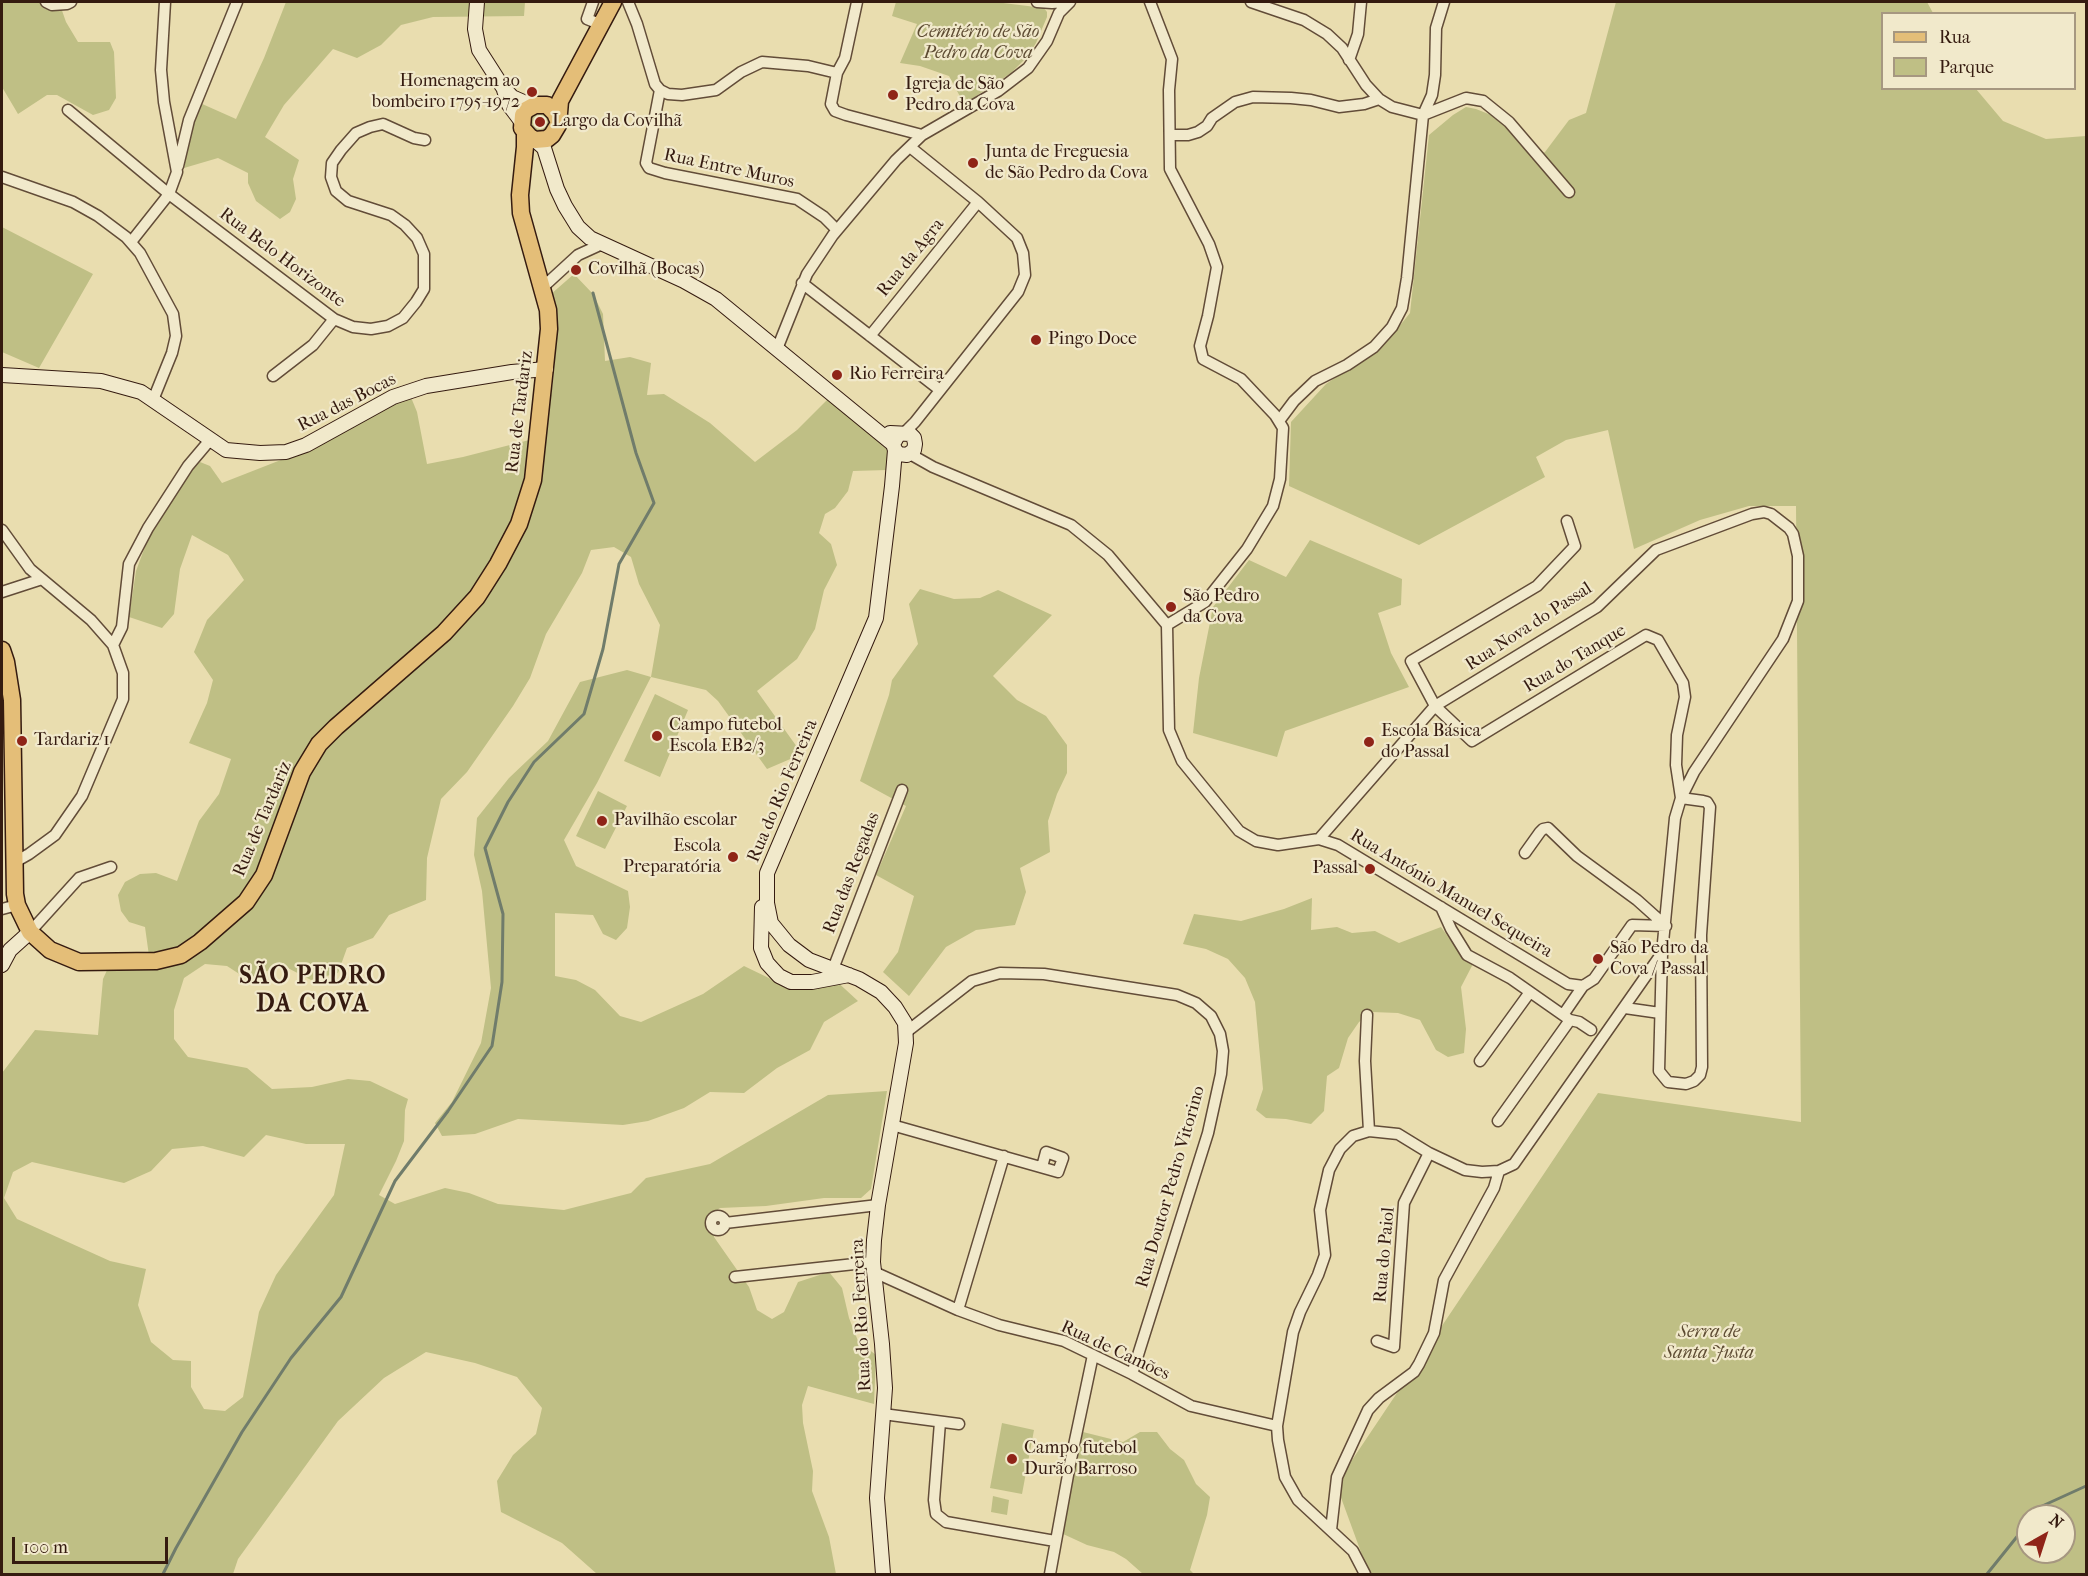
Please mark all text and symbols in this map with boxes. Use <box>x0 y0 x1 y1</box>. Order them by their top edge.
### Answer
legend <box>1881 12 2076 90</box>
park label: Cemitério de São Pedro da Cova <box>917 22 1039 64</box>
text: Rua <box>1939 27 1970 48</box>
text: Parque <box>1939 57 1994 78</box>
place label: Homenagem ao bombeiro 1795-1972 <box>372 71 520 113</box>
place label: Igreja de São Pedro da Cova <box>905 74 1015 116</box>
marker: Homenagem ao bombeiro 1795-1972 <box>525 85 539 99</box>
marker: Igreja de São Pedro da Cova <box>886 88 900 102</box>
place label: Largo da Covilhã <box>552 111 682 133</box>
marker: Largo da Covilhã <box>533 115 547 129</box>
place label: Junta de Freguesia de São Pedro da Cova <box>985 142 1148 184</box>
street label: Rua Entre Muros <box>662 145 796 193</box>
marker: Junta de Freguesia de São Pedro da Cova <box>966 156 980 170</box>
street label: Rua Belo Horizonte <box>215 204 349 312</box>
street label: Rua da Agra <box>873 214 949 302</box>
place label: Covilhã (Bocas) <box>588 259 704 281</box>
marker: Covilhã (Bocas) <box>569 263 583 277</box>
place label: Pingo Doce <box>1048 329 1137 351</box>
marker: Pingo Doce <box>1029 333 1043 347</box>
street label: Rua de Tardariz <box>502 350 538 474</box>
place label: Rio Ferreira <box>849 364 944 386</box>
marker: Rio Ferreira <box>830 368 844 382</box>
street label: Rua das Bocas <box>294 369 400 437</box>
street label: Rua Nova do Passal <box>1462 578 1596 676</box>
place label: São Pedro da Cova <box>1183 586 1259 628</box>
marker: São Pedro da Cova <box>1164 600 1178 614</box>
street label: Rua do Tanque <box>1520 620 1630 698</box>
place label: Campo futebol Escola EB2/3 <box>669 715 782 758</box>
street label: Rua do Rio Ferreira <box>743 716 823 866</box>
place label: Escola Básica do Passal <box>1381 721 1481 764</box>
marker: Campo futebol Escola EB2/3 <box>650 729 664 743</box>
place label: Tardariz 1 <box>34 730 110 752</box>
marker: Tardariz 1 <box>15 734 29 748</box>
marker: Escola Básica do Passal <box>1362 735 1376 749</box>
street label: Rua de Tardariz <box>229 758 297 880</box>
street label: Rua das Regadas <box>819 809 885 937</box>
place label: Pavilhão escolar <box>614 810 737 832</box>
marker: Pavilhão escolar <box>595 814 609 828</box>
street label: Rua António Manuel Sequeira <box>1346 825 1556 963</box>
place label: Escola Preparatória <box>623 836 721 878</box>
marker: Escola Preparatória <box>726 850 740 864</box>
place label: Passal <box>1312 858 1358 880</box>
marker: Passal <box>1363 862 1377 876</box>
place label: São Pedro da Cova / Passal <box>1610 938 1708 980</box>
marker: São Pedro da Cova / Passal <box>1591 952 1605 966</box>
district label: SÃO PEDRO DA COVA <box>239 963 387 1019</box>
street label: Rua Doutor Pedro Vitorino <box>1132 1083 1210 1291</box>
street label: Rua do Paiol <box>1370 1206 1400 1304</box>
street label: Rua do Rio Ferreira <box>847 1238 877 1392</box>
street label: Rua de Camões <box>1057 1316 1173 1386</box>
park label: Serra de Santa Justa <box>1664 1322 1754 1364</box>
place label: Campo futebol Durão Barroso <box>1024 1438 1137 1480</box>
marker: Campo futebol Durão Barroso <box>1005 1452 1019 1466</box>
north arrow <box>2016 1504 2076 1564</box>
text: N <box>2046 1510 2067 1532</box>
scale bar <box>15 1525 171 1563</box>
text: 100 m <box>23 1537 68 1558</box>

